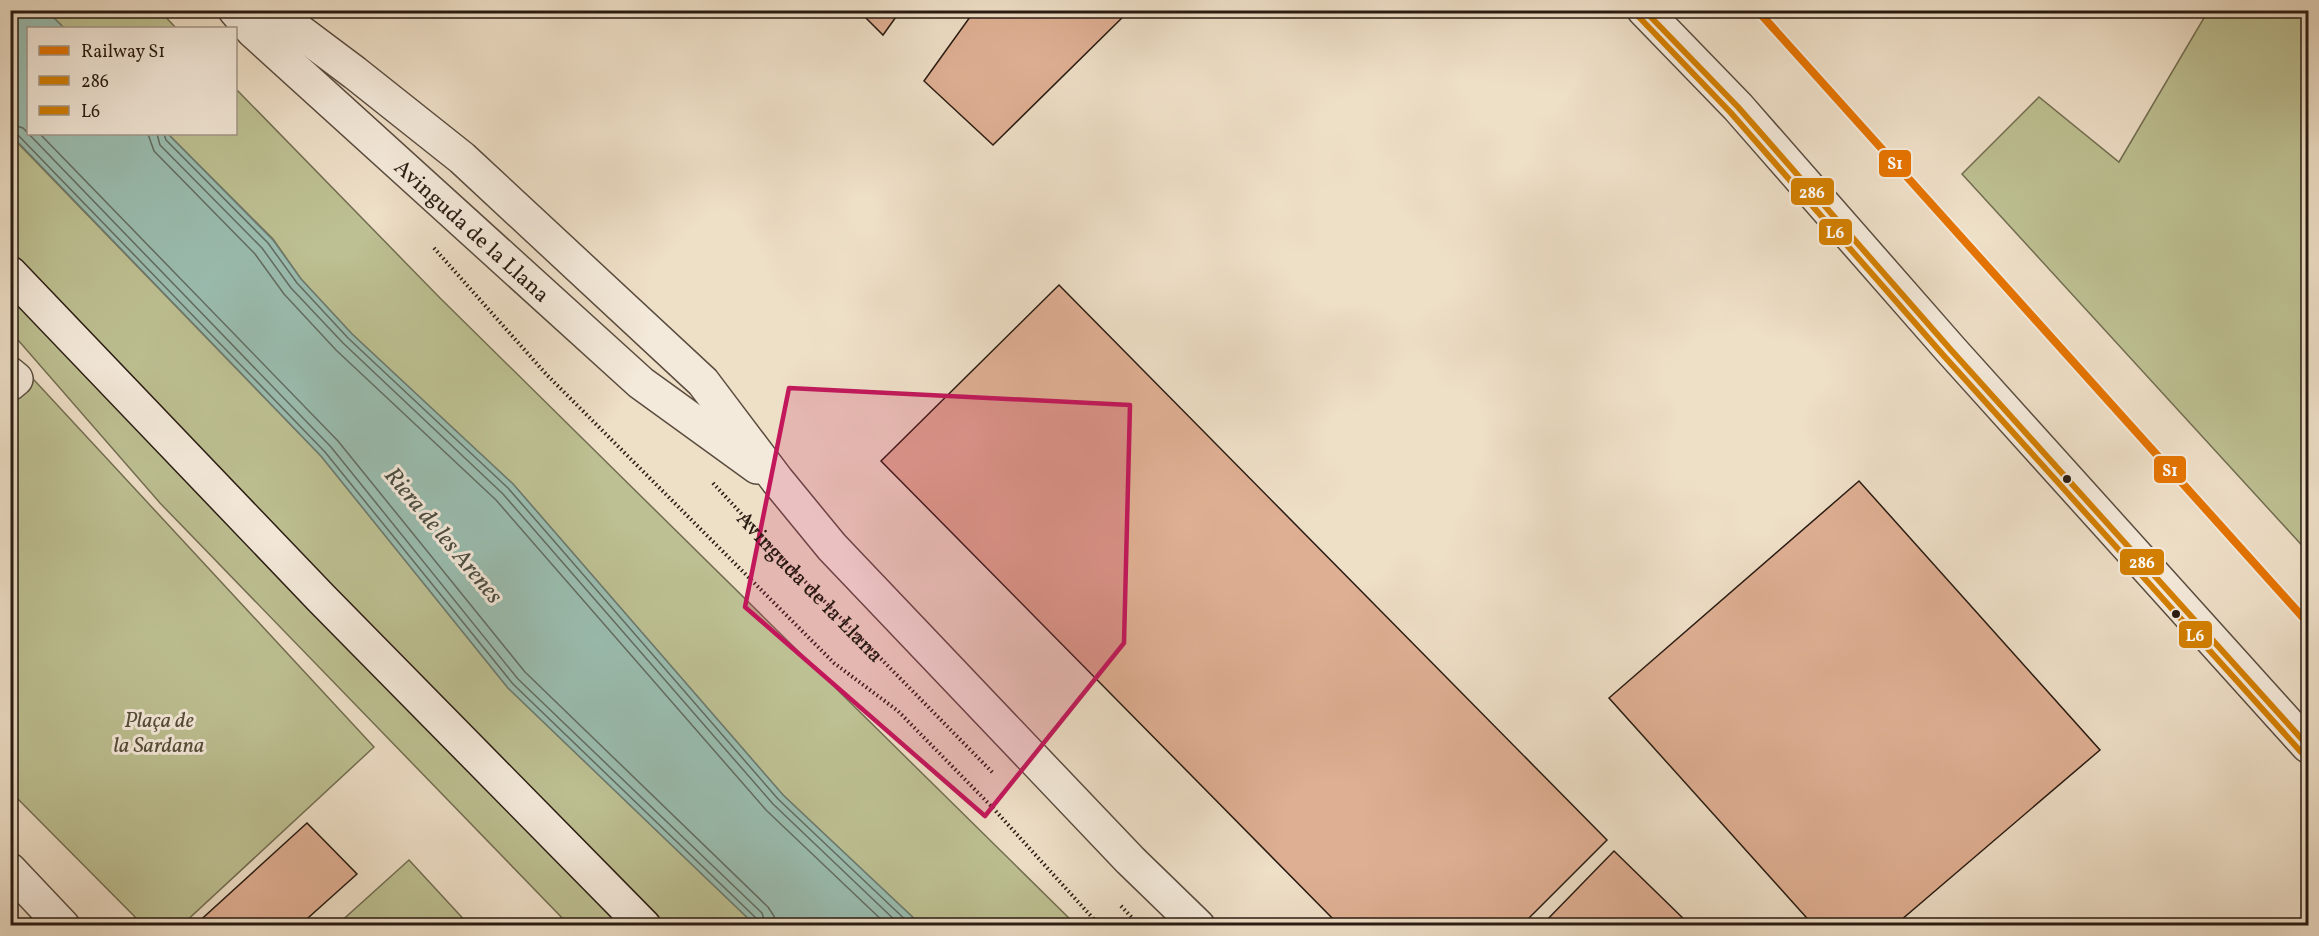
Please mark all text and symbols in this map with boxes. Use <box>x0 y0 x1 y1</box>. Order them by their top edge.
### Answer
legend <box>27 27 237 135</box>
text: Railway S1 <box>81 40 165 65</box>
text: 286 <box>81 70 109 95</box>
text: L6 <box>81 100 100 125</box>
line badge: S1 <box>1878 149 1912 178</box>
street label: Avinguda de la Llana <box>386 153 555 311</box>
text: S1 <box>1887 154 1903 176</box>
line badge: 286 <box>1790 177 1835 206</box>
text: 286 <box>1799 183 1825 205</box>
line badge: L6 <box>1818 218 1853 246</box>
text: L6 <box>1826 223 1844 245</box>
line badge: S1 <box>2153 455 2187 484</box>
water label: Riera de les Arenes <box>375 461 510 612</box>
text: S1 <box>2162 461 2178 483</box>
unlabelled marker <box>2061 473 2073 485</box>
street label: Avinguda de la Llana <box>728 505 890 671</box>
line badge: 286 <box>2119 548 2165 576</box>
text: 286 <box>2129 553 2155 575</box>
unlabelled marker <box>2170 608 2182 620</box>
line badge: L6 <box>2178 620 2213 649</box>
text: L6 <box>2186 626 2204 648</box>
park label: Plaça de la Sardana <box>114 706 204 762</box>

